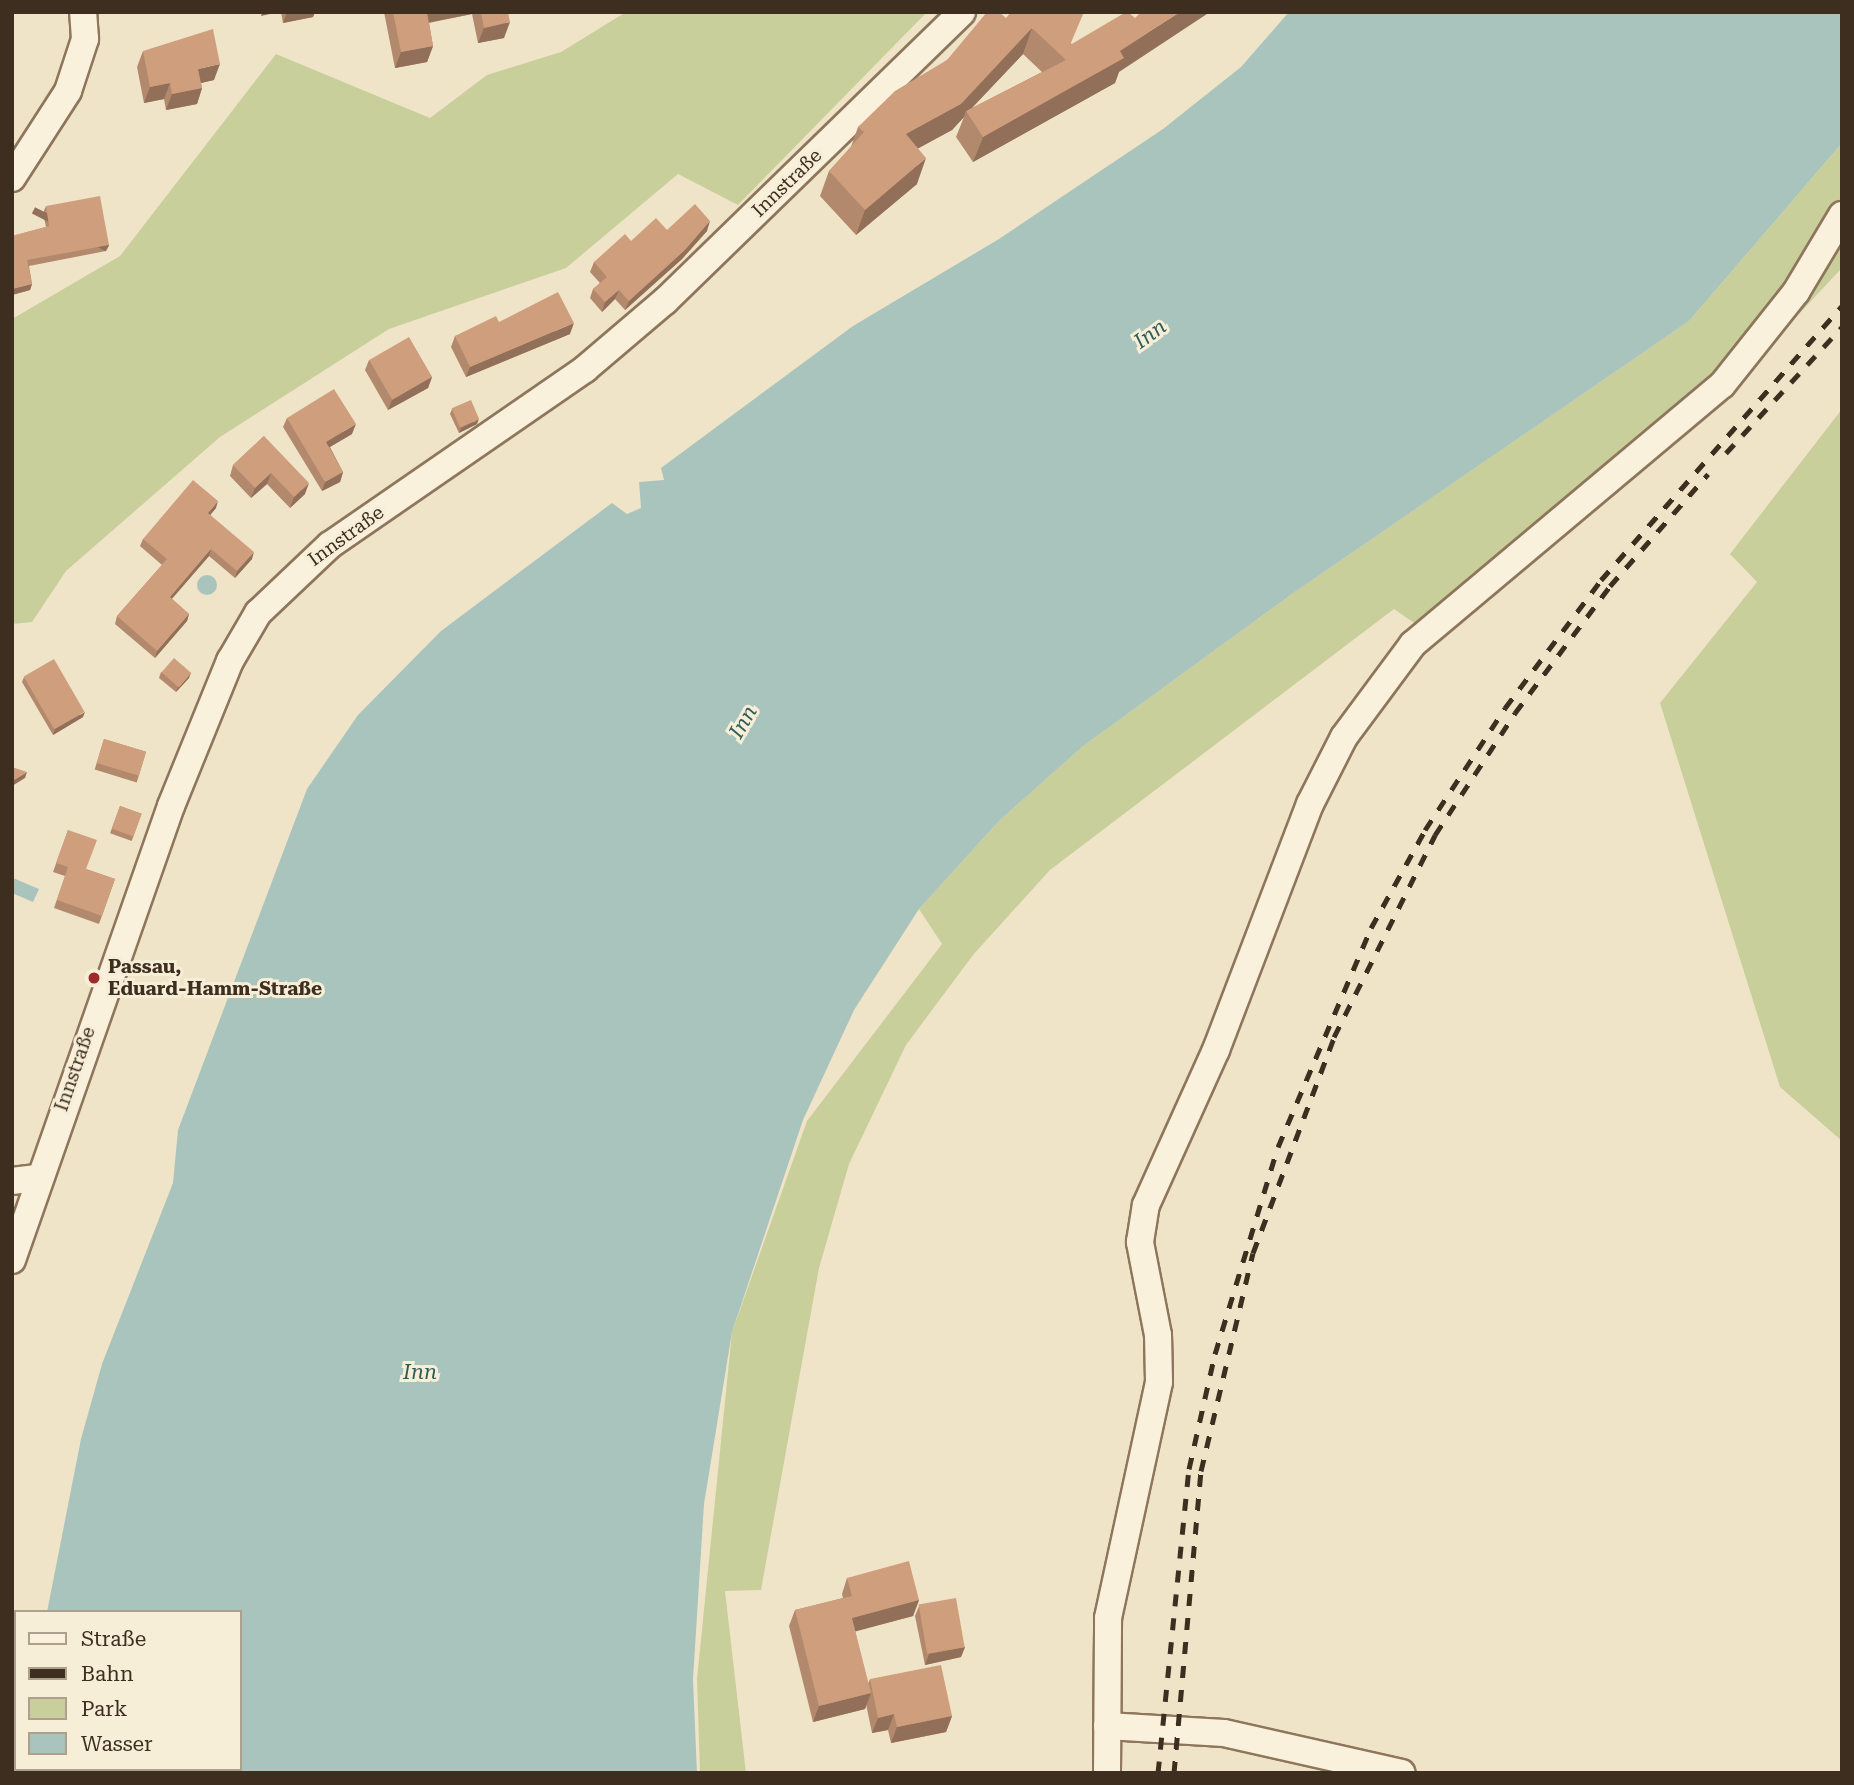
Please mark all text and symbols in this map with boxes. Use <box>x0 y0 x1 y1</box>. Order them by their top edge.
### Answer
street label: Innstraße <box>747 144 827 222</box>
water label: Inn <box>1129 314 1171 354</box>
street label: Innstraße <box>304 501 388 571</box>
water label: Inn <box>724 701 762 743</box>
place label: Passau, Eduard-Hamm-Straße <box>108 956 322 1000</box>
marker: Passau, Eduard-Hamm-Straße <box>86 970 102 986</box>
street label: Innstraße <box>50 1024 100 1114</box>
water label: Inn <box>403 1359 437 1385</box>
legend <box>14 1610 242 1771</box>
text: Straße <box>81 1627 146 1651</box>
text: Bahn <box>81 1662 133 1686</box>
text: Park <box>81 1697 127 1721</box>
text: Wasser <box>81 1732 153 1756</box>

